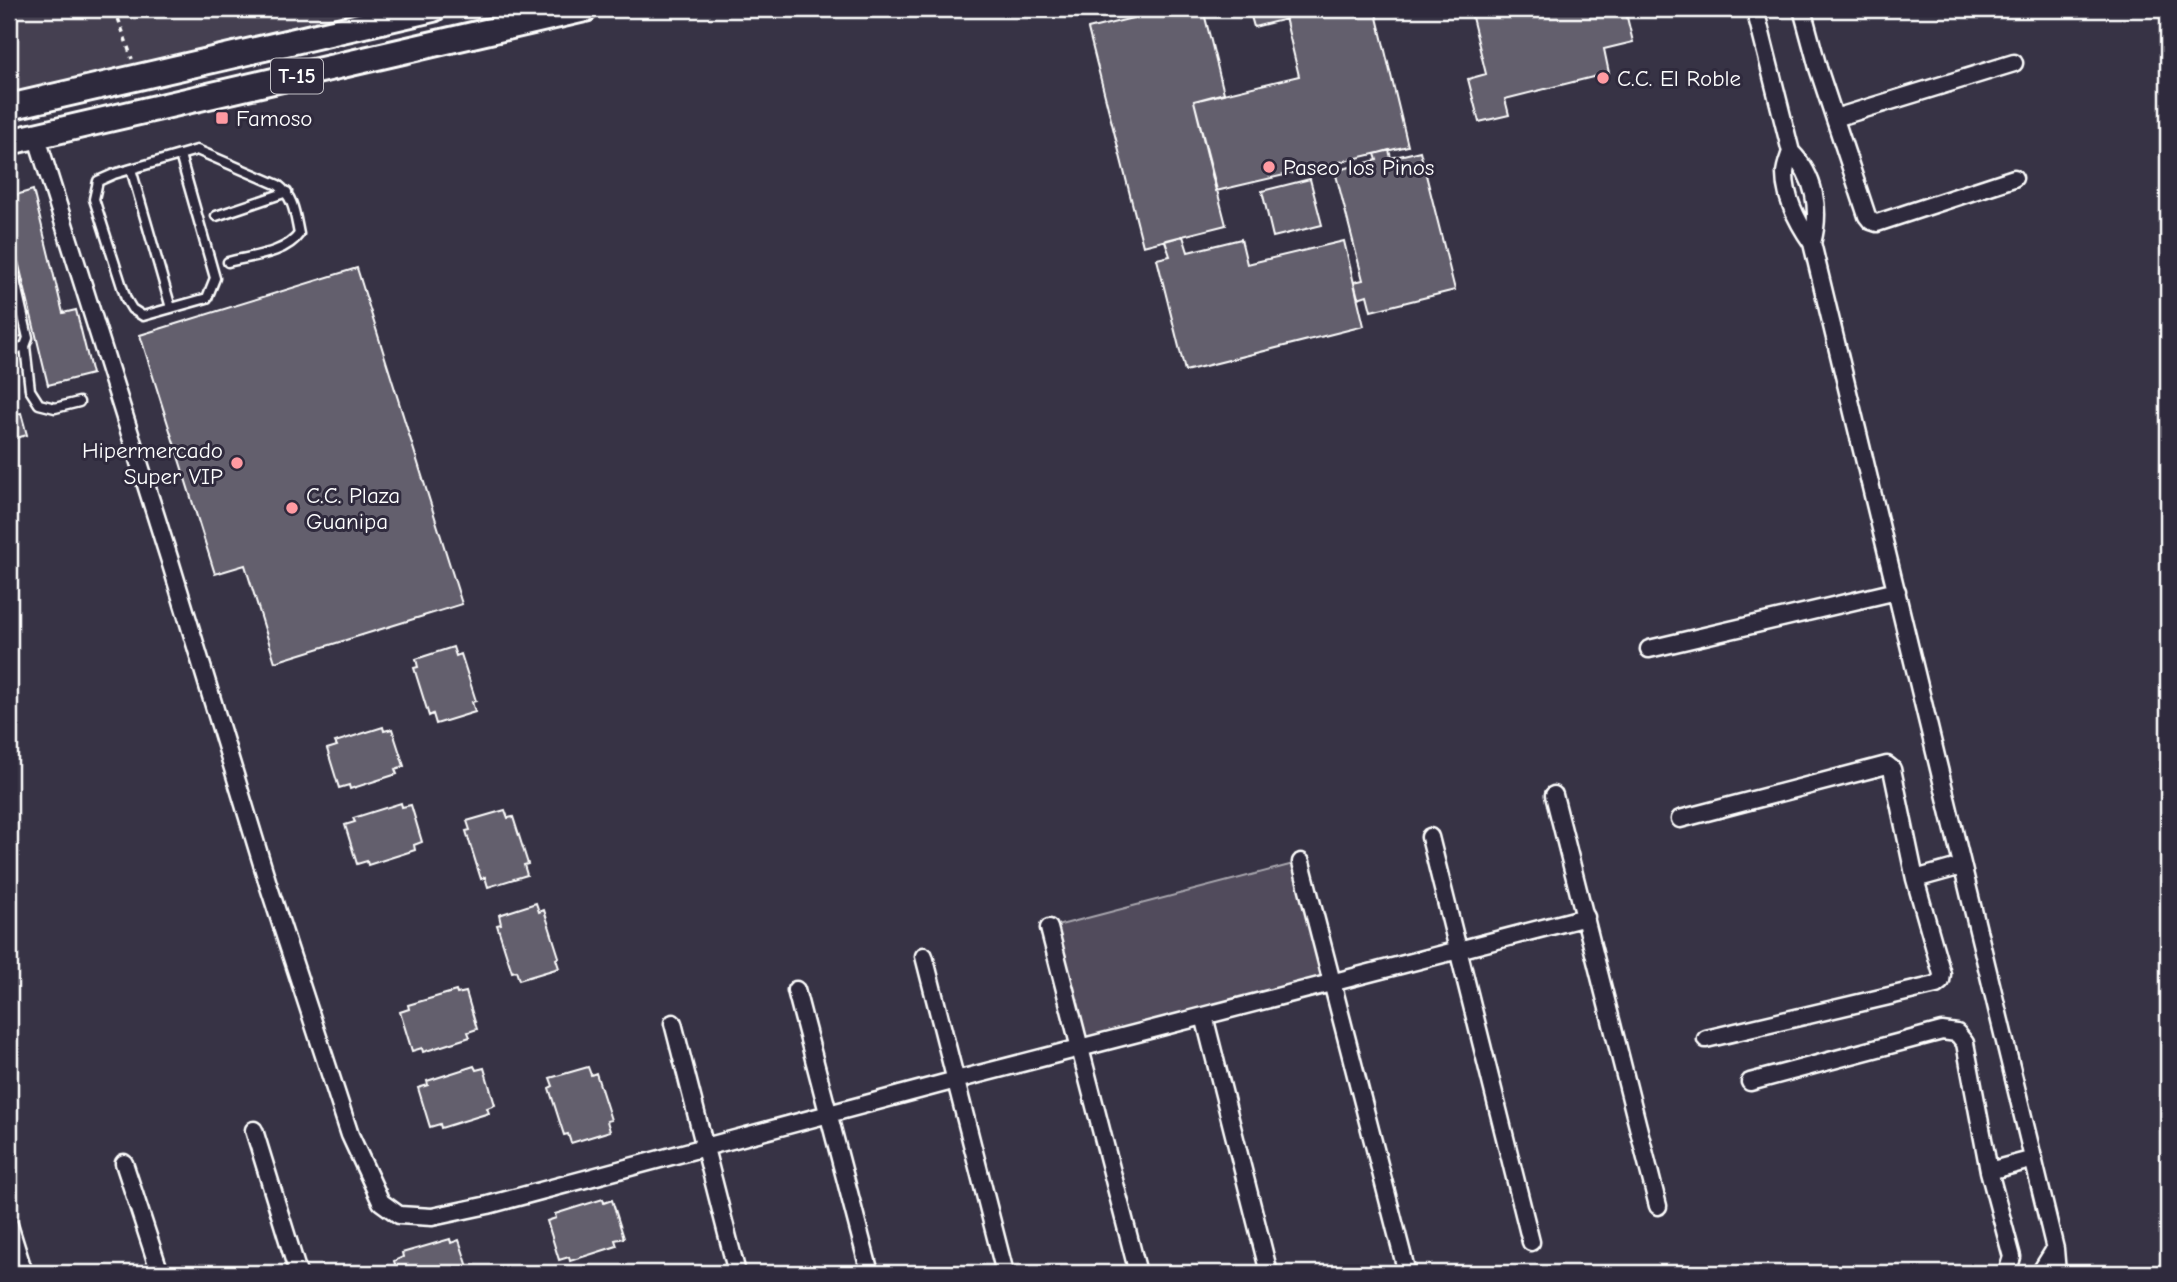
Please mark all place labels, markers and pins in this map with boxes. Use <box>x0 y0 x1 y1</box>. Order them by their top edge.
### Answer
place label: C.C. El Roble <box>1617 65 1741 92</box>
marker: C.C. El Roble <box>1595 70 1611 86</box>
place label: Famoso <box>236 105 313 132</box>
marker: Famoso <box>214 110 230 126</box>
place label: Paseo los Pinos <box>1283 154 1434 181</box>
marker: Paseo los Pinos <box>1261 159 1277 175</box>
place label: Hipermercado Super VIP <box>82 437 223 490</box>
marker: Hipermercado Super VIP <box>229 455 245 471</box>
place label: C.C. Plaza Guanipa <box>306 482 400 535</box>
marker: C.C. Plaza Guanipa <box>284 500 300 516</box>

